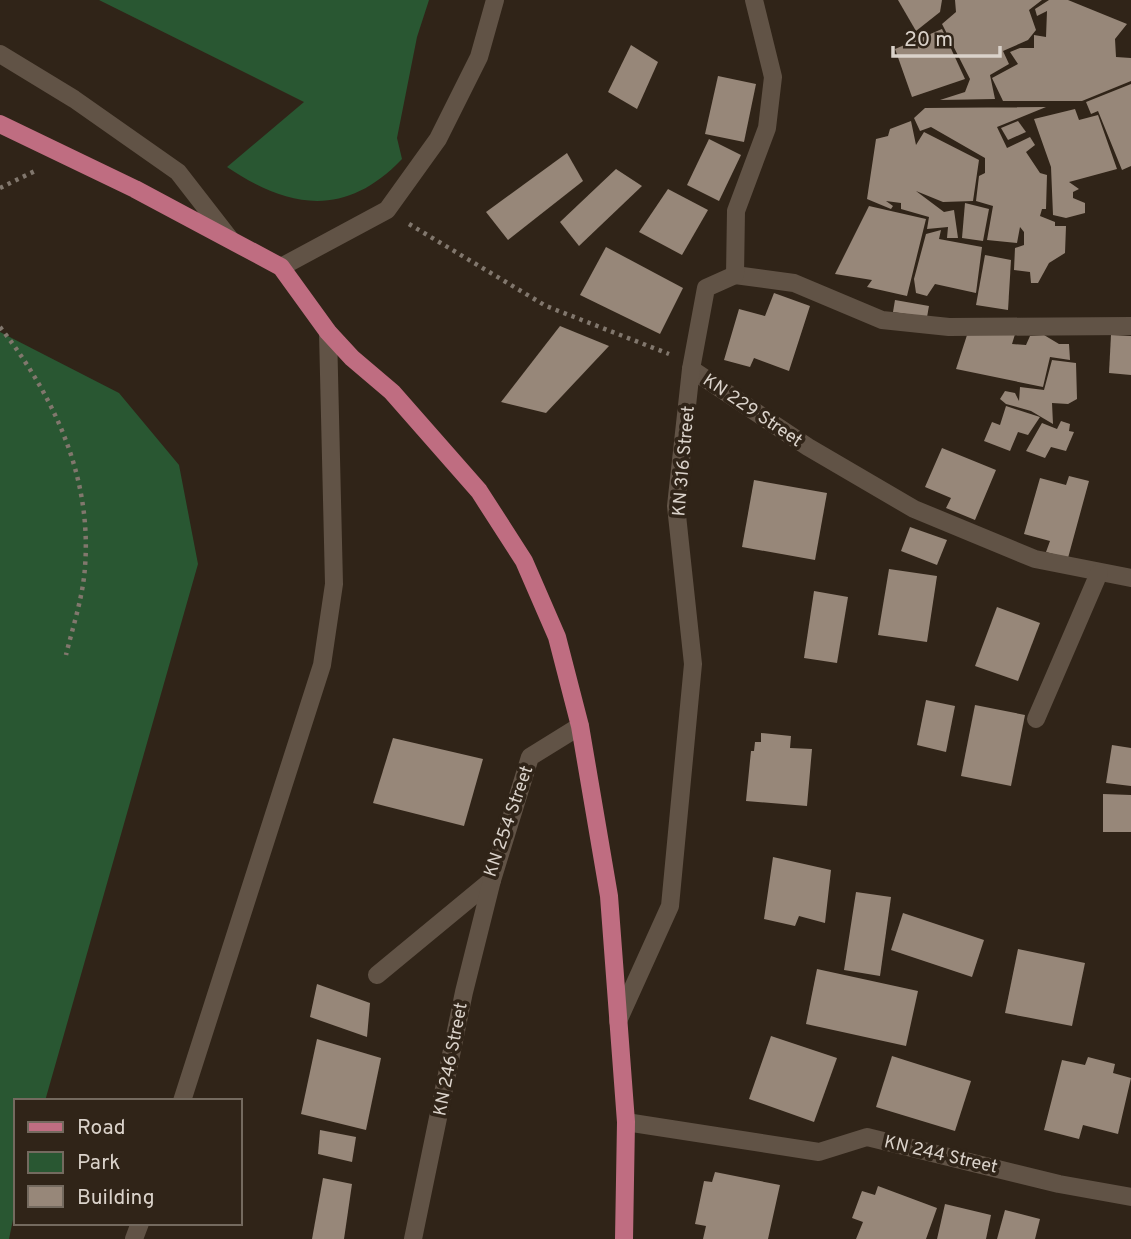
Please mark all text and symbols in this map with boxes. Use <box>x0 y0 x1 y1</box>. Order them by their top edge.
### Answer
scale bar <box>893 14 1000 58</box>
text: 20 m <box>904 27 953 54</box>
street label: KN 229 Street <box>698 369 806 453</box>
street label: KN 316 Street <box>668 405 701 517</box>
street label: KN 254 Street <box>480 763 539 880</box>
street label: KN 246 Street <box>429 1000 474 1118</box>
legend <box>14 1099 242 1225</box>
text: Road <box>77 1115 126 1142</box>
street label: KN 244 Street <box>882 1131 1000 1180</box>
text: Park <box>77 1150 120 1177</box>
text: Building <box>77 1185 155 1212</box>

